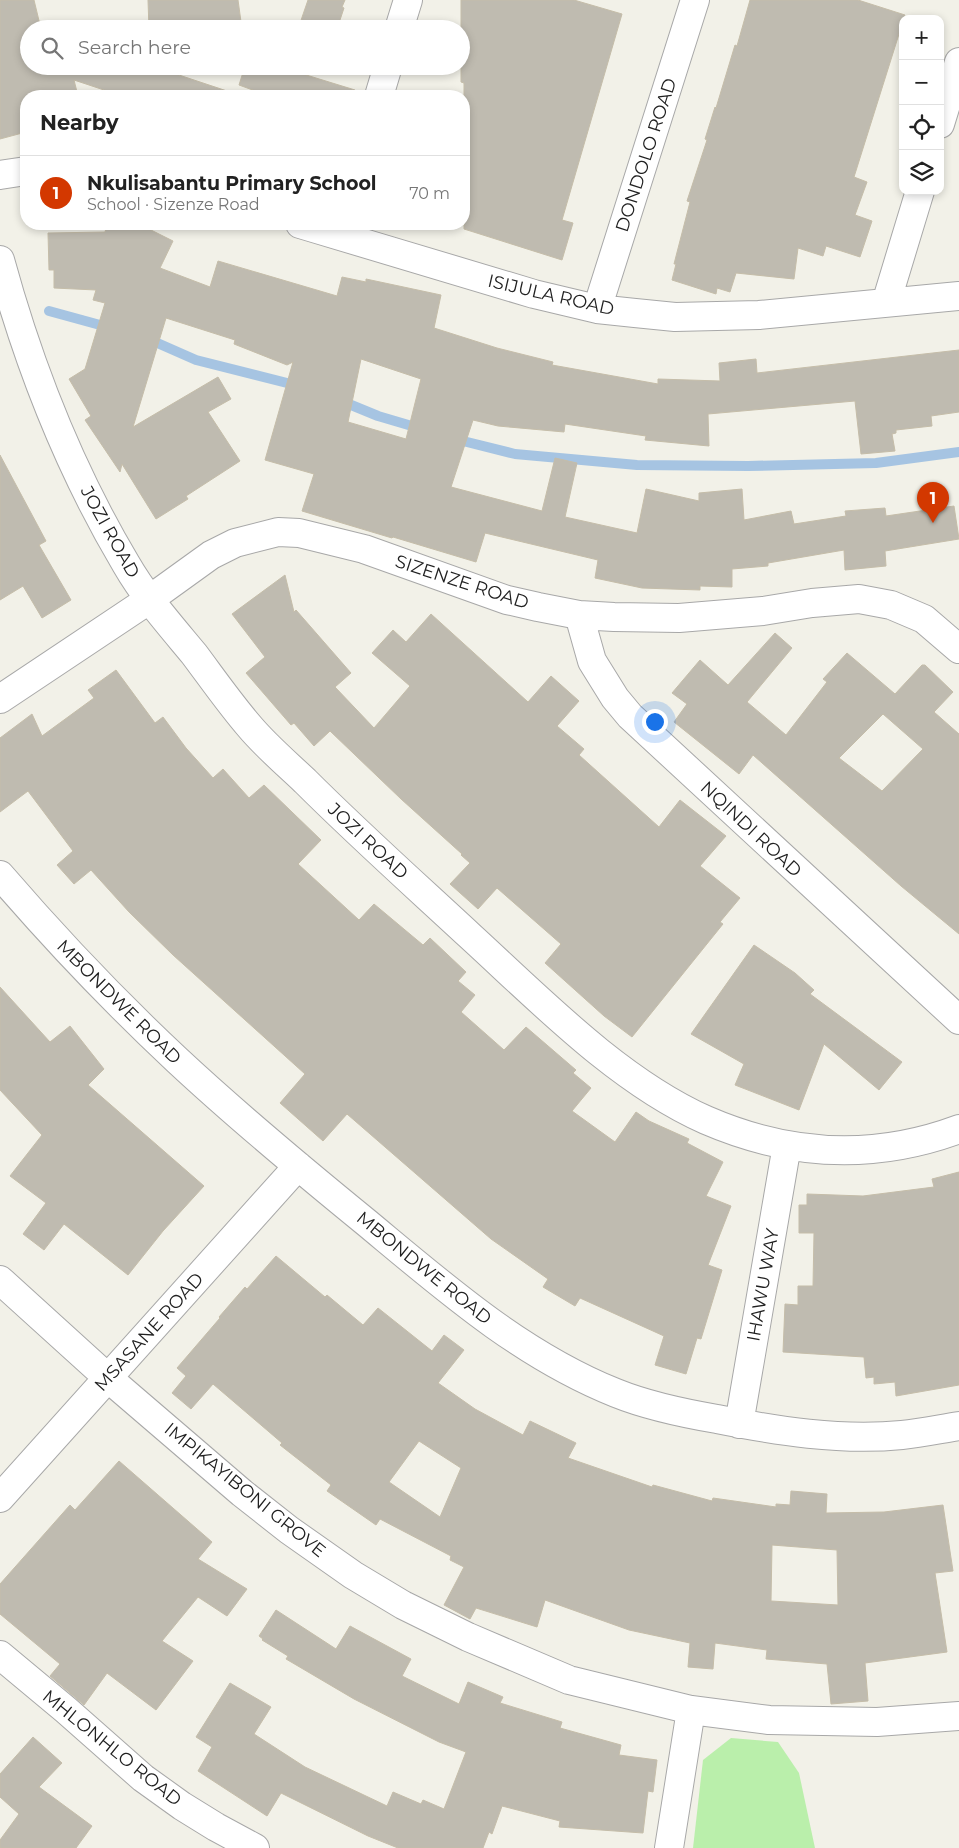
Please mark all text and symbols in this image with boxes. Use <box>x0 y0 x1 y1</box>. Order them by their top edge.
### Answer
map controls <box>899 15 944 195</box>
button: + <box>899 15 944 60</box>
search box <box>20 20 470 75</box>
icon: search <box>38 34 66 62</box>
text: Search here <box>78 36 191 59</box>
button: − <box>899 60 944 105</box>
street label: DONDOLO ROAD <box>611 75 681 235</box>
button: locate <box>899 105 944 150</box>
text: Nearby <box>40 110 119 135</box>
button: layers <box>899 150 944 195</box>
text: Nkulisabantu Primary School <box>87 172 377 195</box>
text: 1 <box>53 184 59 203</box>
text: 70 m <box>409 184 450 203</box>
text: School · Sizenze Road <box>87 195 260 214</box>
street label: ISIJULA ROAD <box>486 270 616 320</box>
street label: JOZI ROAD <box>75 481 144 582</box>
pin: 1 <box>917 482 949 523</box>
street label: SIZENZE ROAD <box>392 550 532 614</box>
your location <box>642 709 668 735</box>
street label: NQINDI ROAD <box>696 776 806 882</box>
street label: JOZI ROAD <box>323 798 413 884</box>
street label: MBONDWE ROAD <box>52 935 186 1069</box>
street label: MBONDWE ROAD <box>352 1207 496 1329</box>
street label: IHAWU WAY <box>742 1226 784 1343</box>
street label: MSASANE ROAD <box>90 1268 208 1396</box>
street label: IMPIKAYIBONI GROVE <box>160 1418 330 1562</box>
street label: MHLONHLO ROAD <box>38 1685 186 1811</box>

